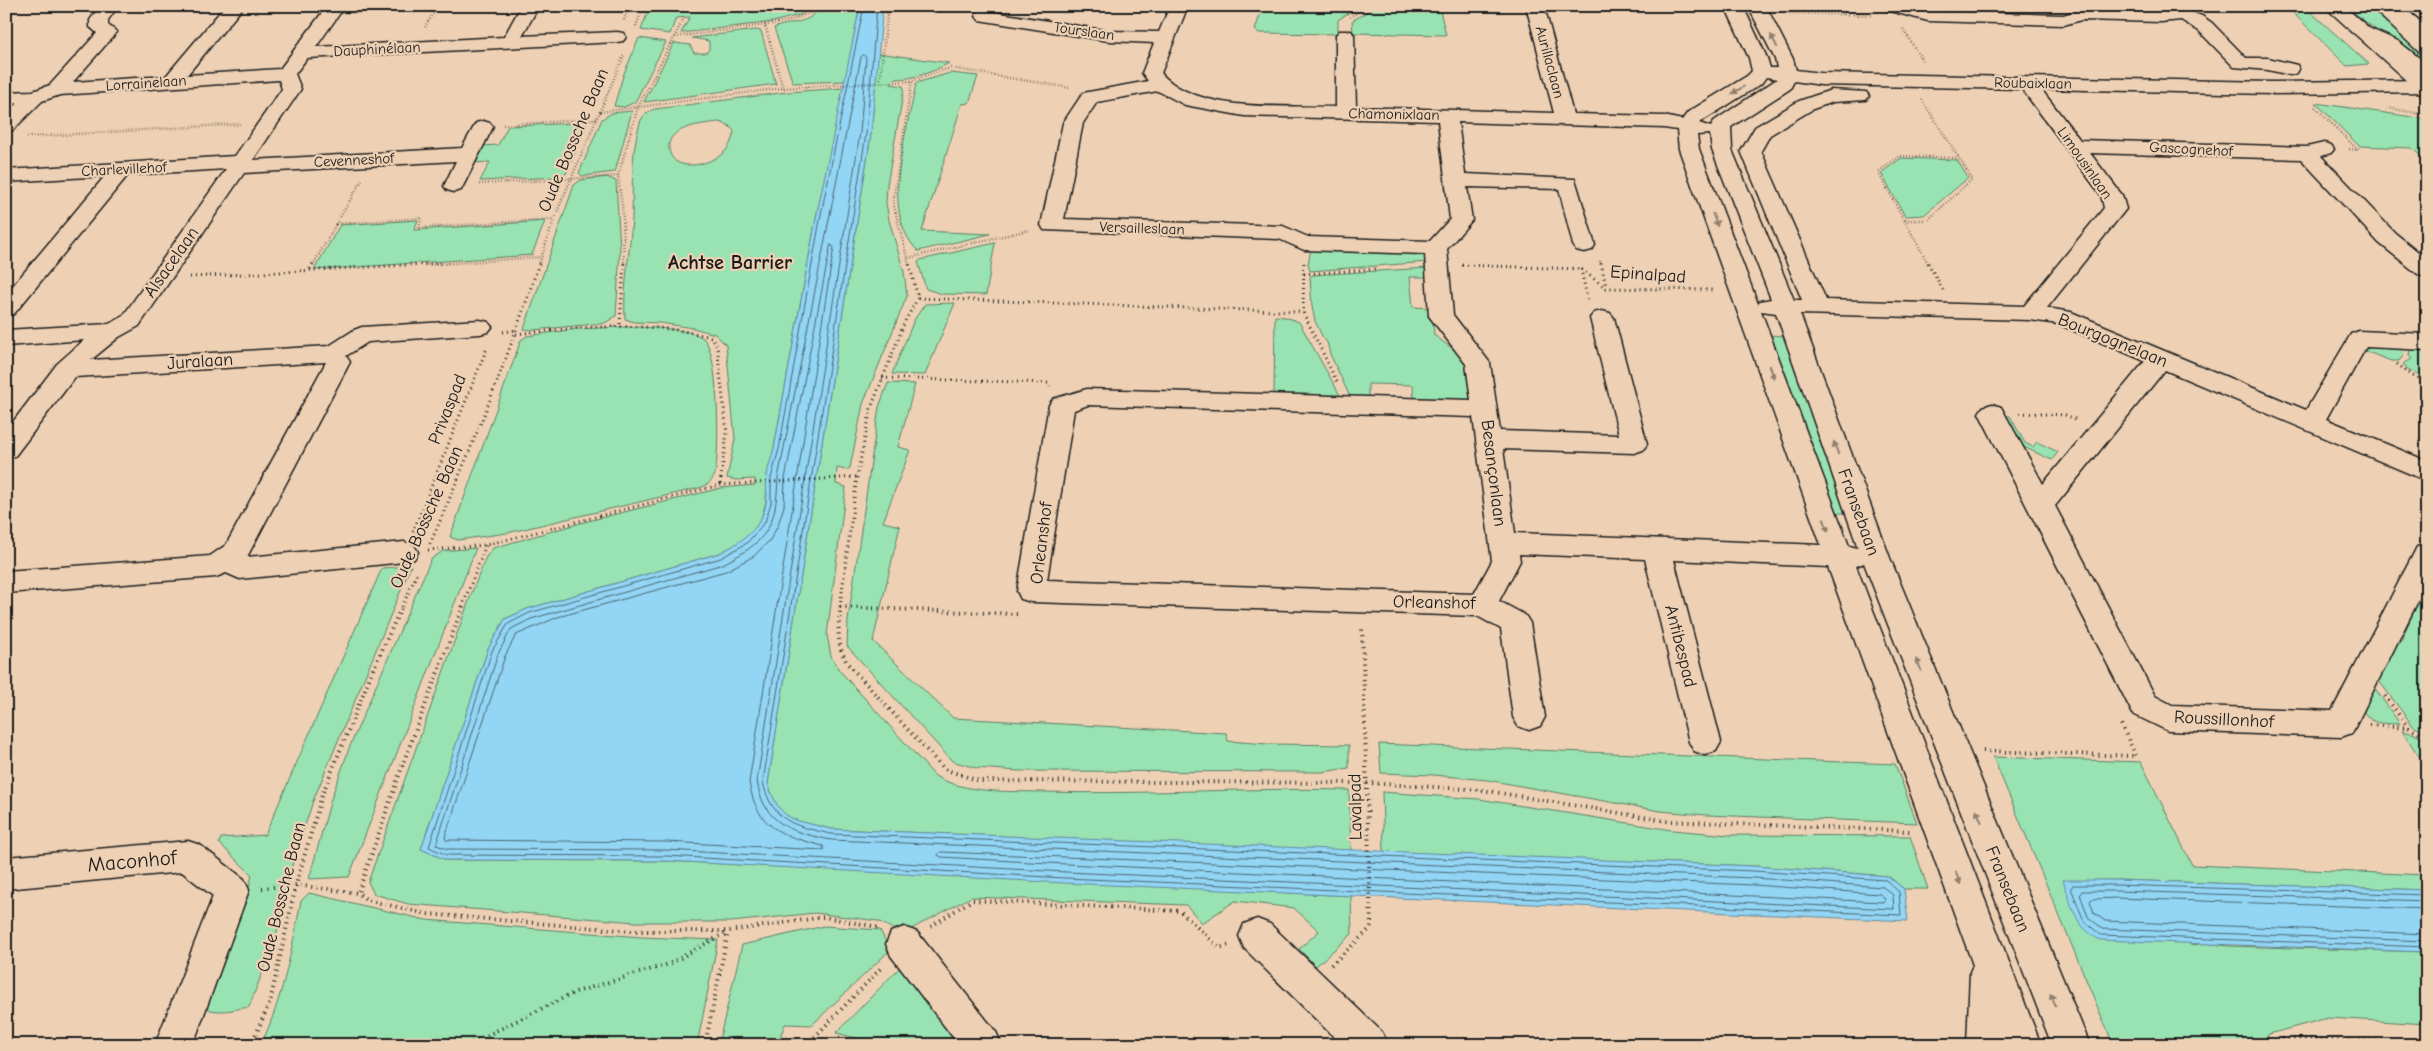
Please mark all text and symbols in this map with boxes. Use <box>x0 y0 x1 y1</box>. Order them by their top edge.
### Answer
street label: Tourslaan <box>1052 18 1116 44</box>
street label: Aurillaclaan <box>1532 24 1568 100</box>
one-way arrow <box>1770 33 1778 48</box>
street label: Dauphinélaan <box>333 38 421 60</box>
street label: Oude Bossche Baan <box>534 65 613 215</box>
street label: Lorrainelaan <box>105 71 187 95</box>
street label: Roubaixlaan <box>1994 73 2072 93</box>
one-way arrow <box>1731 86 1744 95</box>
street label: Chamonixlaan <box>1348 104 1440 124</box>
street label: Limousinlaan <box>2054 123 2116 203</box>
street label: Gascognehof <box>2149 138 2234 160</box>
street label: Cevenneshof <box>313 149 396 171</box>
street label: Charlevillehof <box>81 158 168 180</box>
one-way arrow <box>1712 213 1720 227</box>
street label: Versailleslaan <box>1099 218 1185 238</box>
street label: Alsacelaan <box>139 223 203 302</box>
district label: Achtse Barrier <box>668 251 792 274</box>
street label: Epinalpad <box>1609 261 1687 288</box>
street label: Bourgognelaan <box>2055 309 2171 372</box>
street label: Juralaan <box>166 349 234 374</box>
one-way arrow <box>1769 365 1776 380</box>
street label: Privaspad <box>424 371 471 447</box>
street label: Besançonlaan <box>1477 418 1510 528</box>
one-way arrow <box>1832 440 1840 455</box>
street label: Oude Bossche Baan <box>386 443 467 592</box>
street label: Fransebaan <box>1833 466 1884 559</box>
street label: Orleanshof <box>1026 500 1057 585</box>
one-way arrow <box>1823 518 1830 533</box>
street label: Orleanshof <box>1393 591 1476 614</box>
street label: Antibespad <box>1660 603 1701 689</box>
one-way arrow <box>1914 658 1922 673</box>
street label: Roussillonhof <box>2174 706 2275 733</box>
street label: Lavalpad <box>1344 773 1367 841</box>
one-way arrow <box>1974 809 1982 824</box>
street label: Oude Bossche Baan <box>253 820 310 974</box>
street label: Fransebaan <box>1981 843 2034 935</box>
street label: Maconhof <box>86 845 179 877</box>
one-way arrow <box>1955 871 1962 886</box>
one-way arrow <box>2048 992 2056 1007</box>

